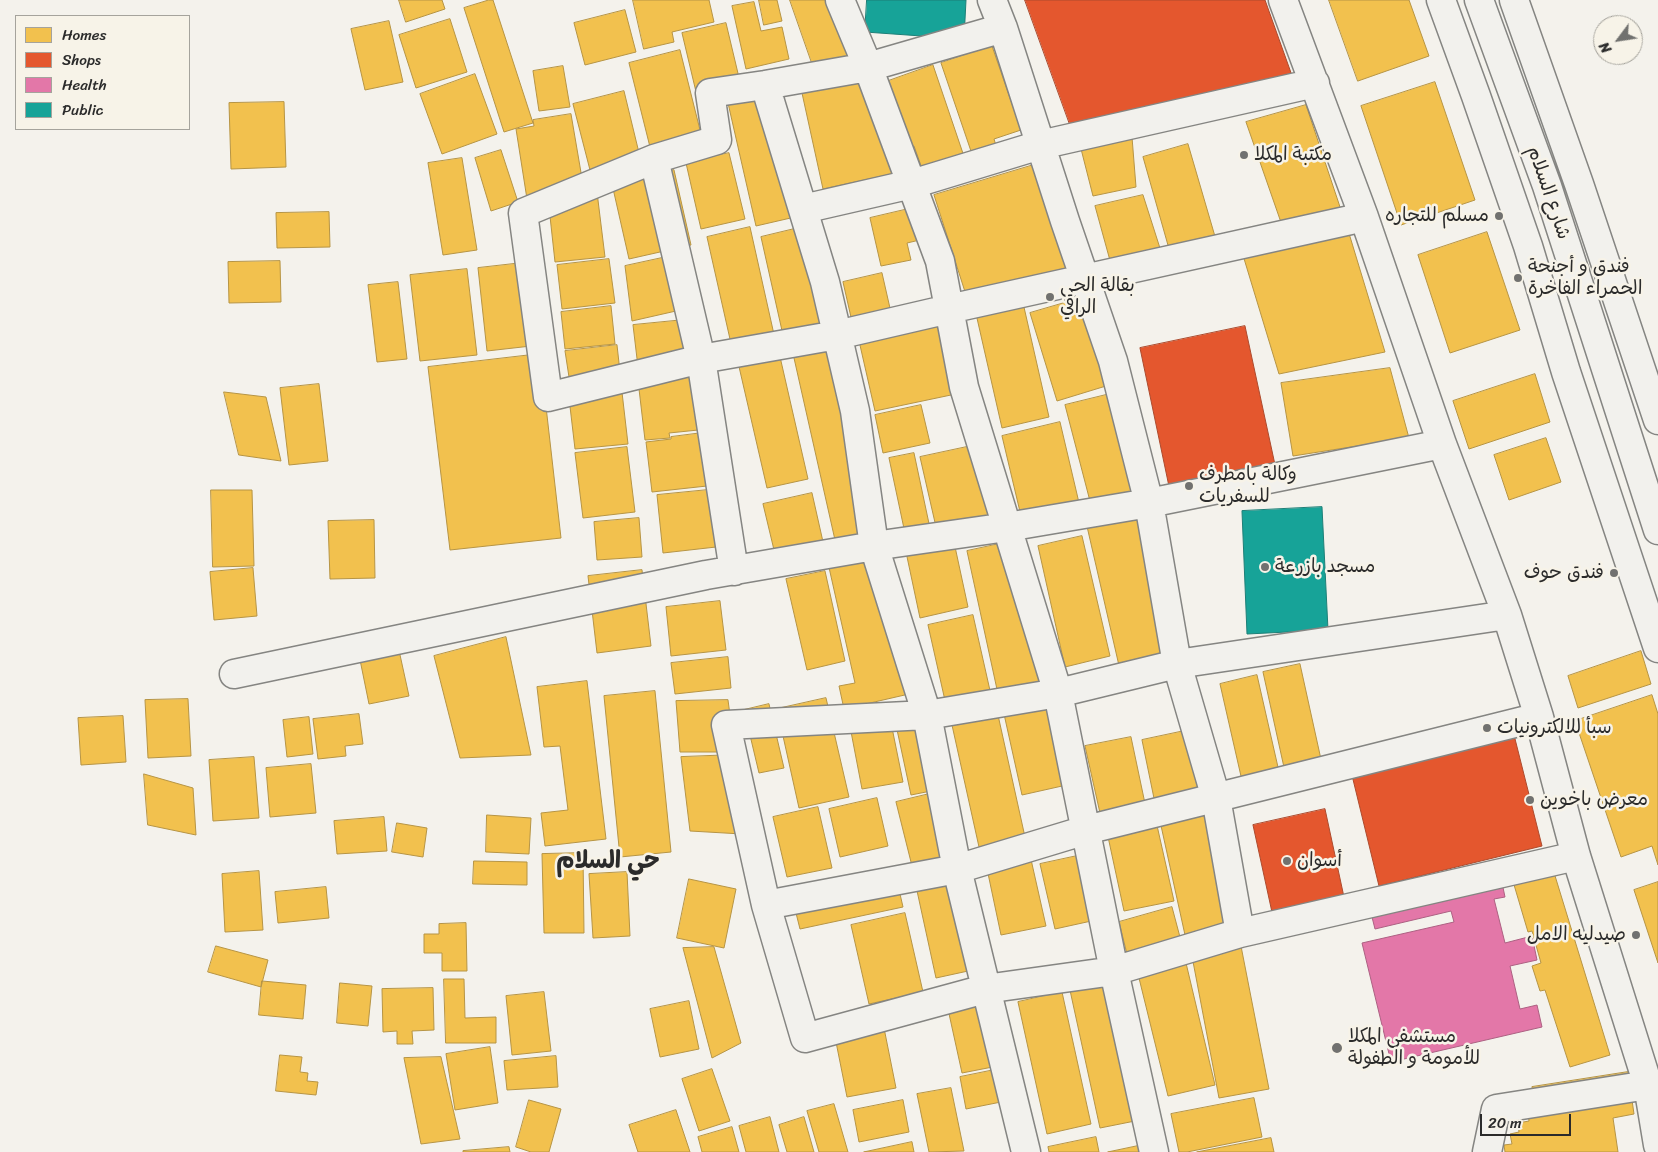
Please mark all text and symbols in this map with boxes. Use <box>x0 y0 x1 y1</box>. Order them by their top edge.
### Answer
legend <box>15 15 190 130</box>
north arrow <box>1593 15 1643 65</box>
text: Homes <box>62 22 106 48</box>
text: N <box>1592 37 1619 58</box>
text: Shops <box>62 47 101 73</box>
text: Health <box>62 72 107 98</box>
text: Public <box>62 97 103 123</box>
street label: شارع السلام <box>1521 143 1575 243</box>
place label: مكتبة المكلا <box>1254 144 1332 166</box>
marker: مكتبة المكلا <box>1238 149 1250 161</box>
place label: مسلم للتجاره <box>1385 205 1489 227</box>
marker: مسلم للتجاره <box>1493 210 1505 222</box>
place label: فندق و أجنحة الحمراء الفاخرة <box>1528 256 1642 300</box>
marker: فندق و أجنحة الحمراء الفاخرة <box>1512 272 1524 284</box>
place label: بقالة الحي الراقي <box>1060 275 1135 319</box>
marker: بقالة الحي الراقي <box>1044 291 1056 303</box>
place label: وكالة بامطرف للسفريات <box>1199 464 1297 508</box>
marker: وكالة بامطرف للسفريات <box>1183 480 1195 492</box>
place label: مسجد بازرعة <box>1275 556 1375 578</box>
marker: مسجد بازرعة <box>1259 561 1271 573</box>
place label: فندق حوف <box>1524 562 1604 584</box>
marker: فندق حوف <box>1608 567 1620 579</box>
place label: سبأ للالكترونيات <box>1497 717 1612 739</box>
marker: سبأ للالكترونيات <box>1481 722 1493 734</box>
place label: معرض باخوين <box>1540 789 1648 811</box>
marker: معرض باخوين <box>1524 794 1536 806</box>
district label: حي السلام <box>556 848 660 876</box>
place label: أسوان <box>1297 850 1342 872</box>
marker: أسوان <box>1281 855 1293 867</box>
place label: صيدليه الامل <box>1527 924 1626 946</box>
marker: صيدليه الامل <box>1630 929 1642 941</box>
place label: مستشفى المكلا للأمومة و الطفولة <box>1348 1026 1480 1070</box>
marker: مستشفى المكلا للأمومة و الطفولة <box>1330 1041 1344 1055</box>
scale bar <box>1483 1104 1574 1136</box>
text: 20 m <box>1488 1110 1522 1136</box>

